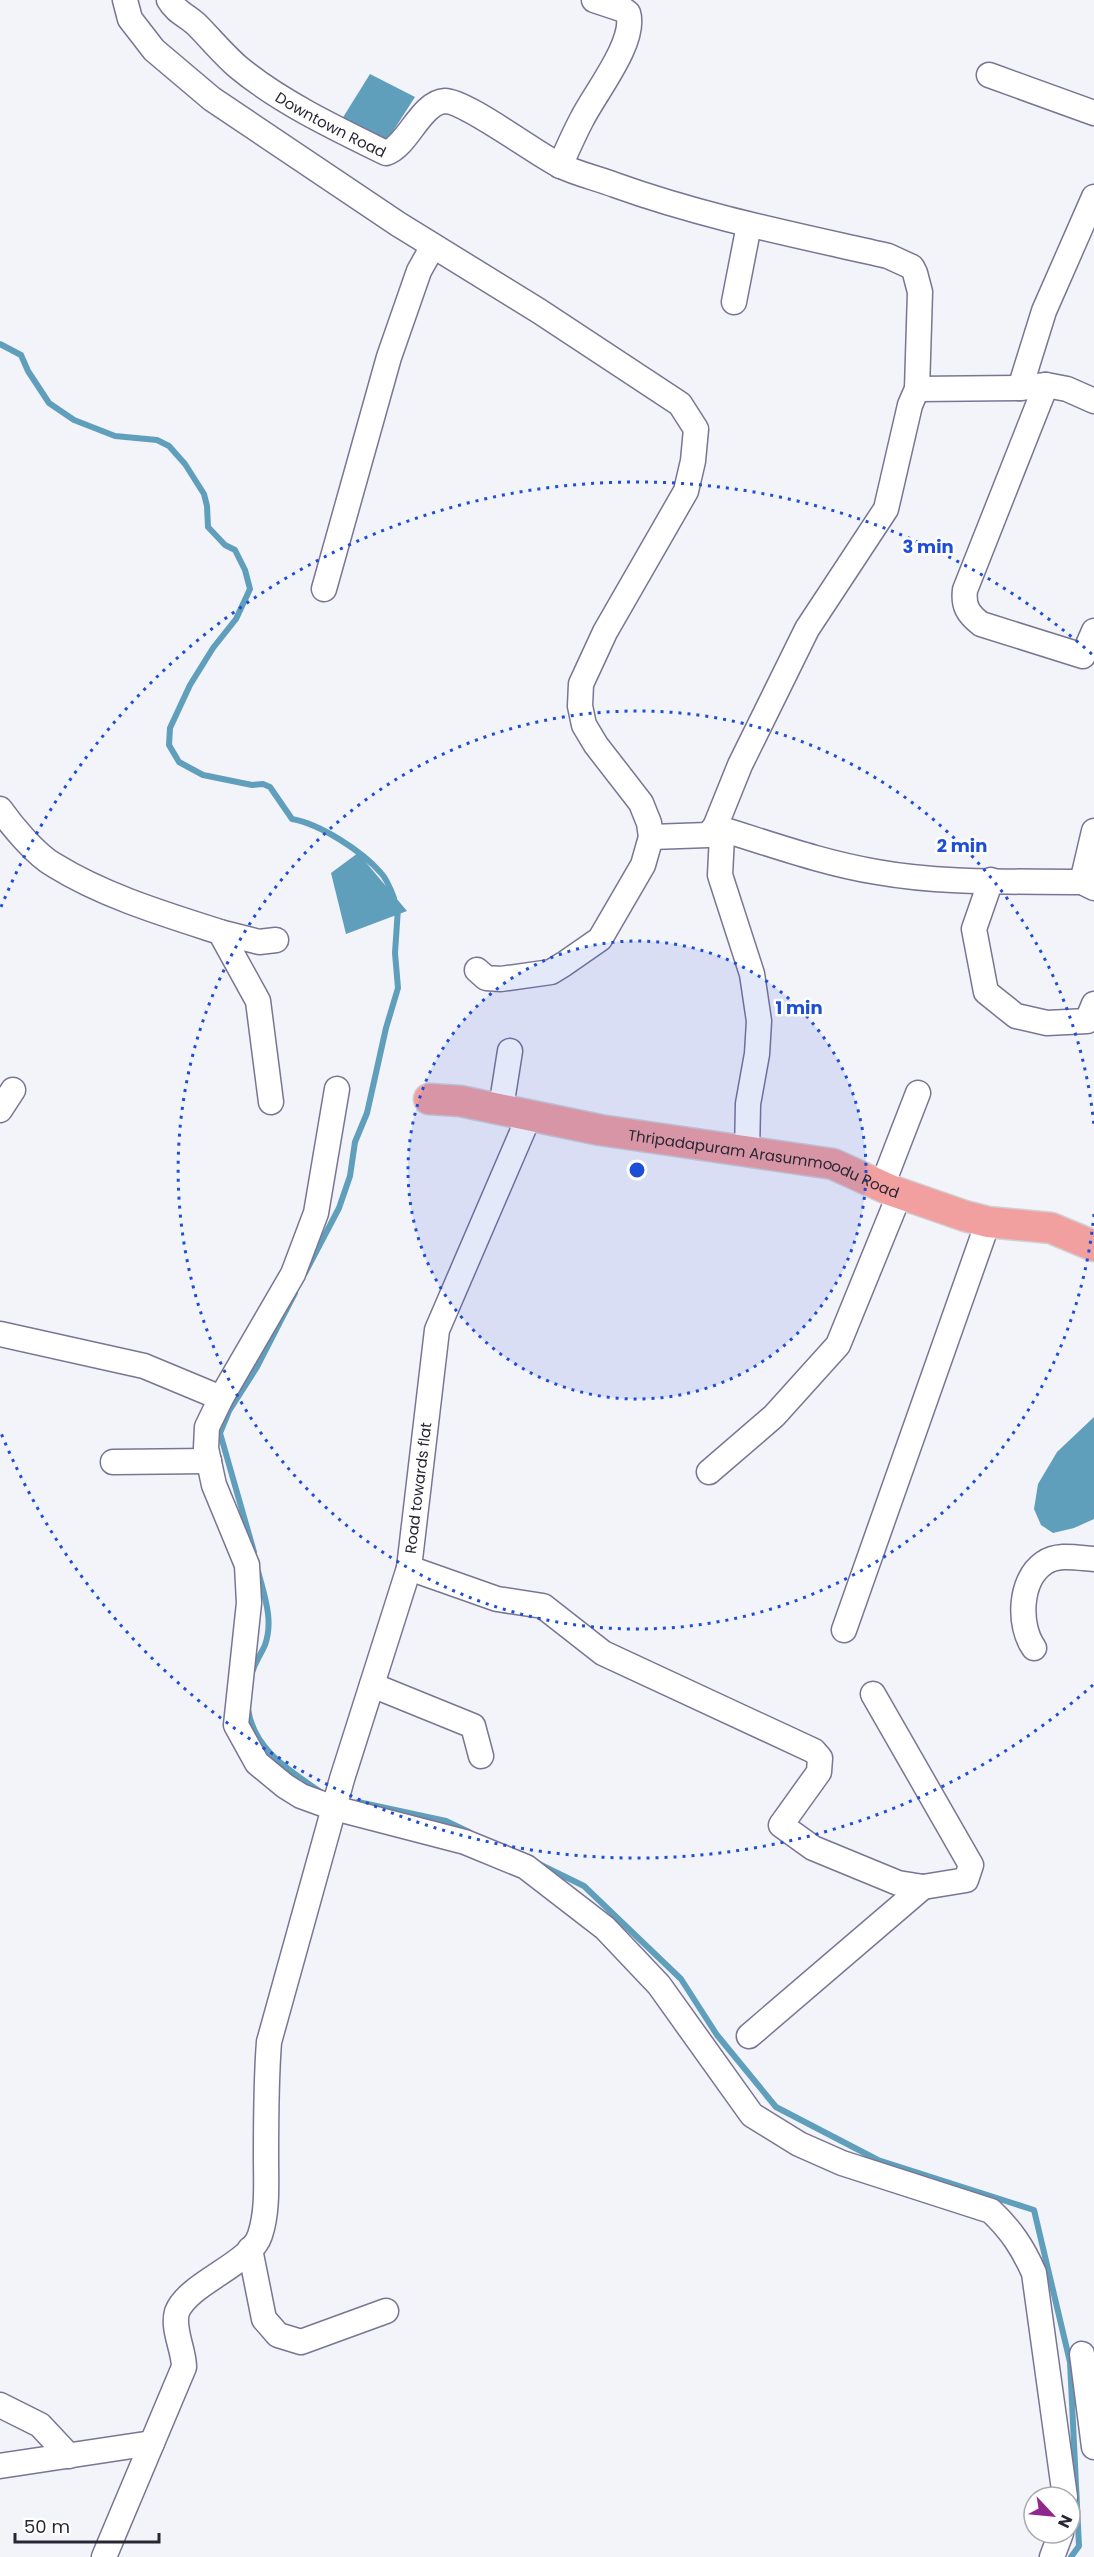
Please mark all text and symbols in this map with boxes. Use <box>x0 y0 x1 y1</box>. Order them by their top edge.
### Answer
street label: Downtown Road <box>272 86 390 162</box>
text: 3 min <box>902 534 954 559</box>
text: 2 min <box>937 833 987 858</box>
text: 1 min <box>775 995 823 1020</box>
street label: Thripadapuram Arasummoodu Road <box>627 1124 902 1203</box>
centre of rings <box>627 1160 647 1180</box>
street label: Road towards flat <box>400 1421 436 1555</box>
north arrow <box>1022 2485 1082 2545</box>
scale bar <box>15 2506 159 2544</box>
text: N <box>1052 2511 1078 2532</box>
text: 50 m <box>24 2514 70 2539</box>

